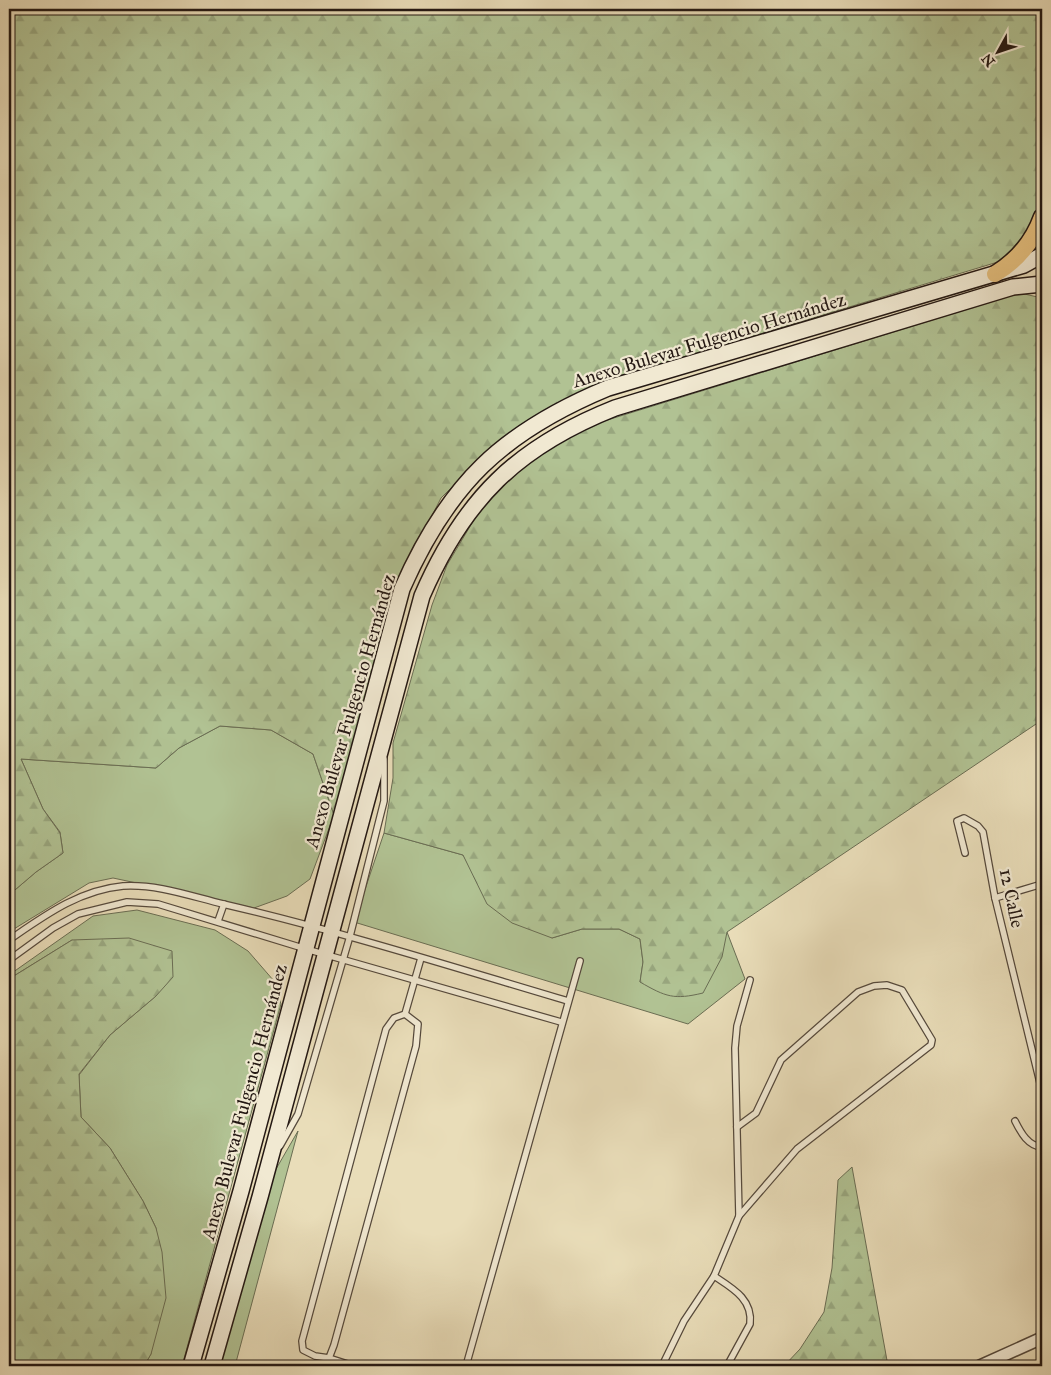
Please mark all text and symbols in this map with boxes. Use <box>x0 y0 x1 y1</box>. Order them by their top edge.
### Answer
north arrow <box>974 28 1024 78</box>
text: N <box>978 50 999 70</box>
street label: Anexo Bulevar Fulgencio Hernández <box>569 287 849 394</box>
street label: Anexo Bulevar Fulgencio Hernández <box>299 571 401 852</box>
street label: 12 Calle <box>995 866 1030 930</box>
street label: Anexo Bulevar Fulgencio Hernández <box>196 961 293 1244</box>

